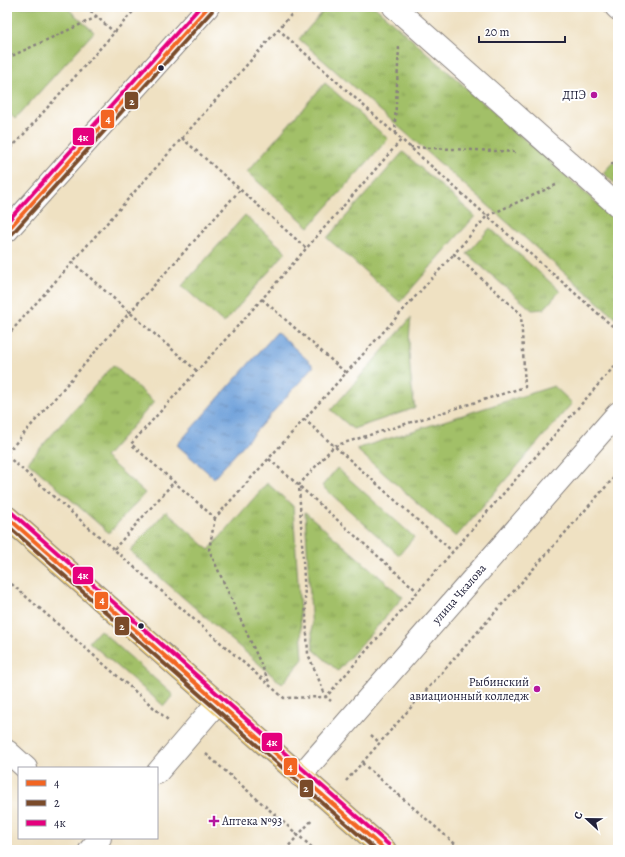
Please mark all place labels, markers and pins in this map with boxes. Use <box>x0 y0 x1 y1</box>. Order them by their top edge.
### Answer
unlabelled marker <box>156 63 166 73</box>
place label: ДПЭ <box>562 87 586 103</box>
marker: ДПЭ <box>589 90 599 100</box>
unlabelled marker <box>136 621 146 631</box>
place label: Рыбинский авиационный колледж <box>410 674 529 704</box>
marker: Рыбинский авиационный колледж <box>532 684 542 694</box>
place label: Аптека №93 <box>221 813 282 829</box>
marker: Аптека №93 <box>209 816 219 826</box>

